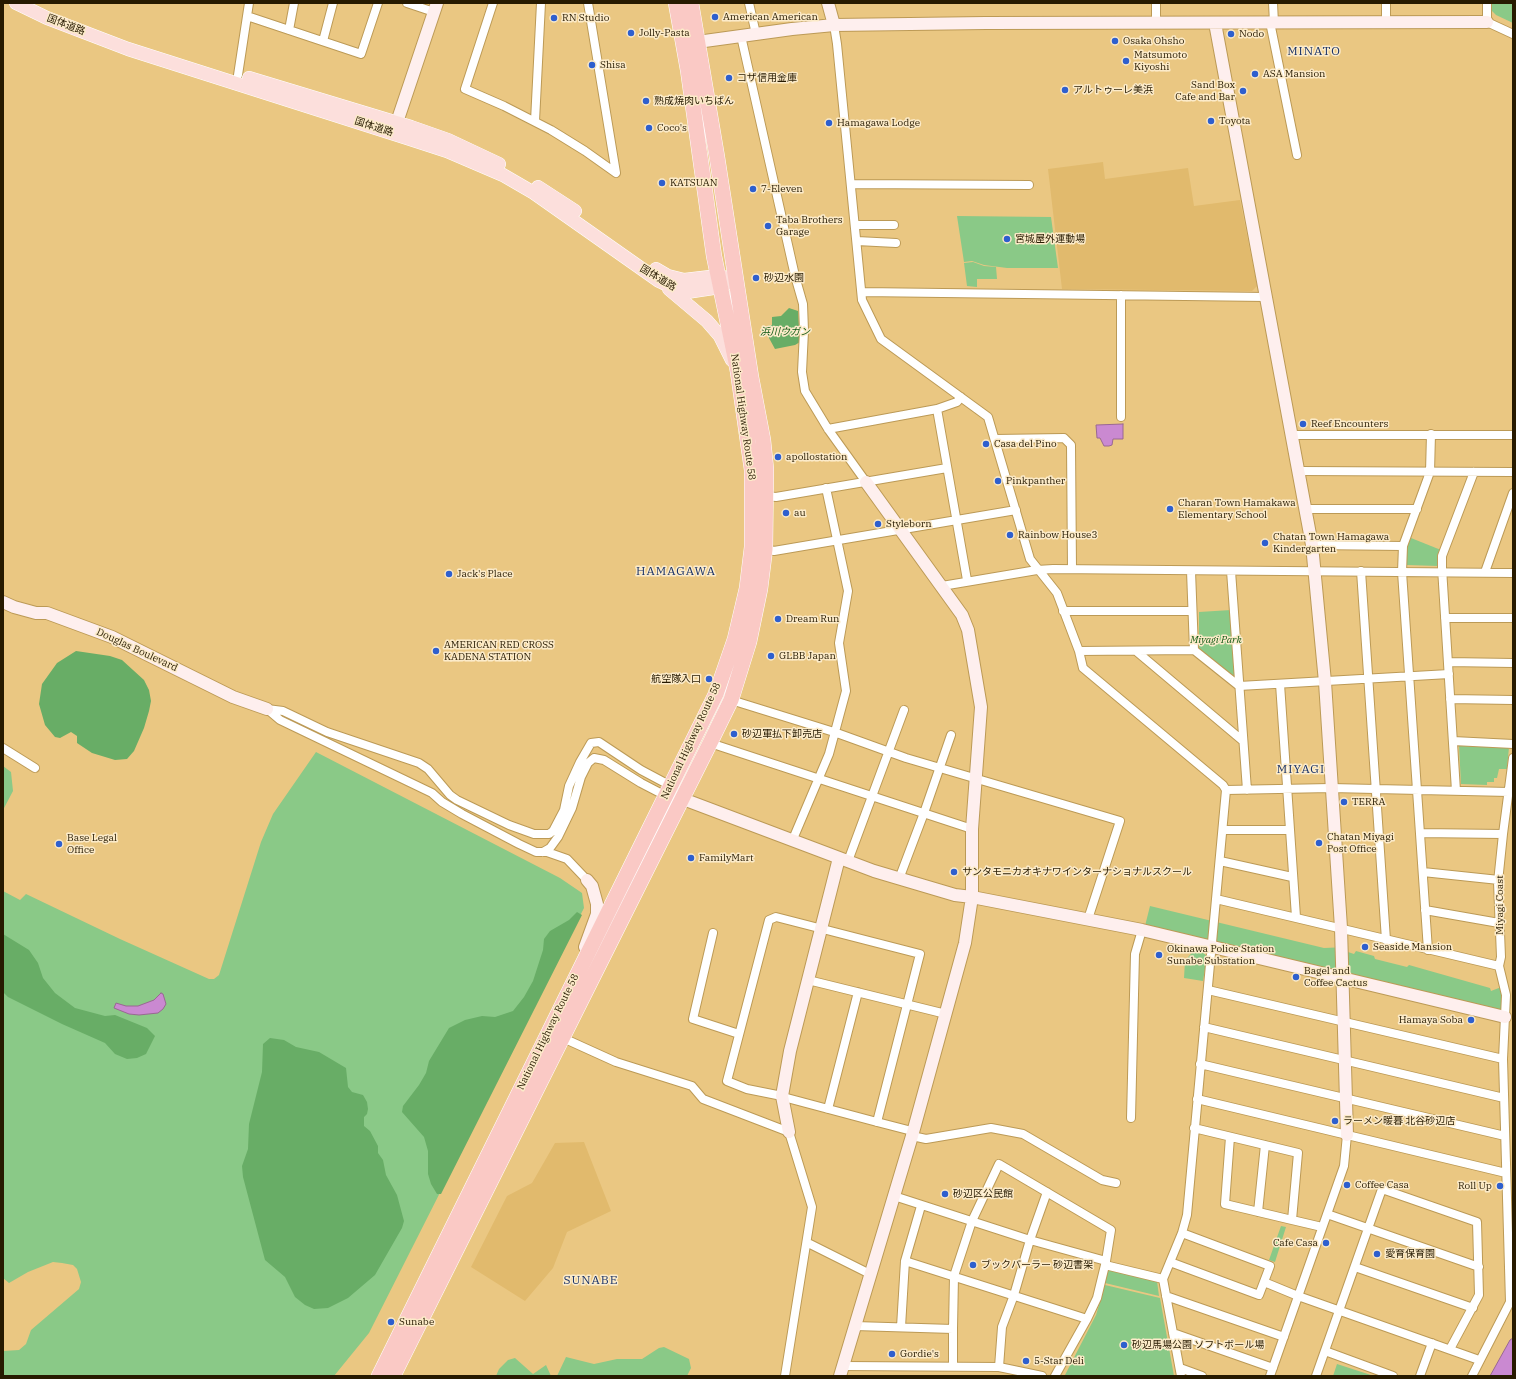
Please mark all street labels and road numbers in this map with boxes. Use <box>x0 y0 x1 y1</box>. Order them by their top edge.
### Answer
street label: 国体道路 <box>45 12 87 38</box>
street label: 国体道路 <box>353 115 395 139</box>
street label: 国体道路 <box>638 263 678 293</box>
street label: National Highway Route 58 <box>728 353 758 481</box>
street label: Douglas Boulevard <box>95 626 179 674</box>
street label: National Highway Route 58 <box>659 681 723 801</box>
street label: Miyagi Coast <box>1494 875 1506 935</box>
street label: National Highway Route 58 <box>515 972 581 1092</box>

